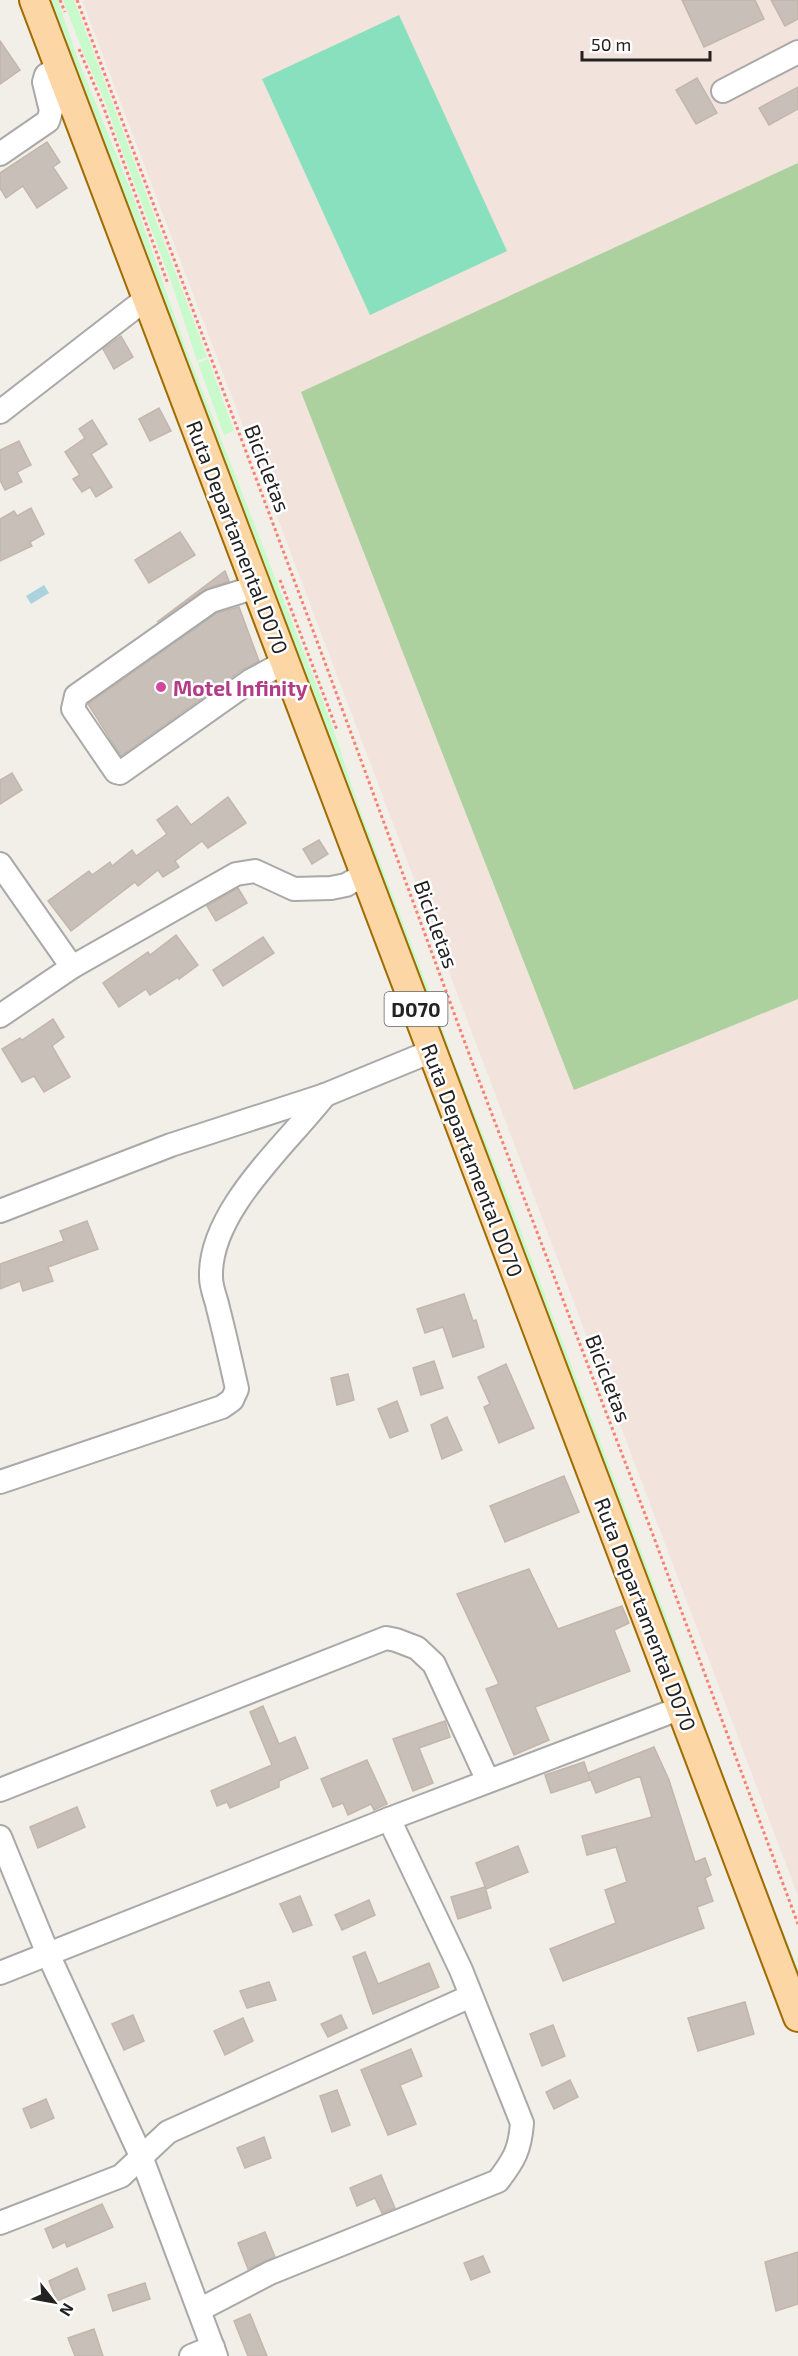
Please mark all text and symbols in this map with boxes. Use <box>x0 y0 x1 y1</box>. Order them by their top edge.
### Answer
scale bar <box>582 24 710 62</box>
text: 50 m <box>591 33 631 55</box>
street label: Ruta Departamental D070 <box>182 417 294 657</box>
street label: Bicicletas <box>240 421 296 515</box>
place label: Motel Infinity <box>173 675 308 701</box>
marker: Motel Infinity <box>154 680 168 694</box>
street label: Bicicletas <box>410 877 464 971</box>
road number: D070 <box>384 992 448 1026</box>
street label: Ruta Departamental D070 <box>417 1040 529 1280</box>
street label: Bicicletas <box>581 1331 637 1425</box>
street label: Ruta Departamental D070 <box>590 1494 702 1734</box>
north arrow <box>24 2272 84 2332</box>
text: N <box>56 2300 78 2320</box>

